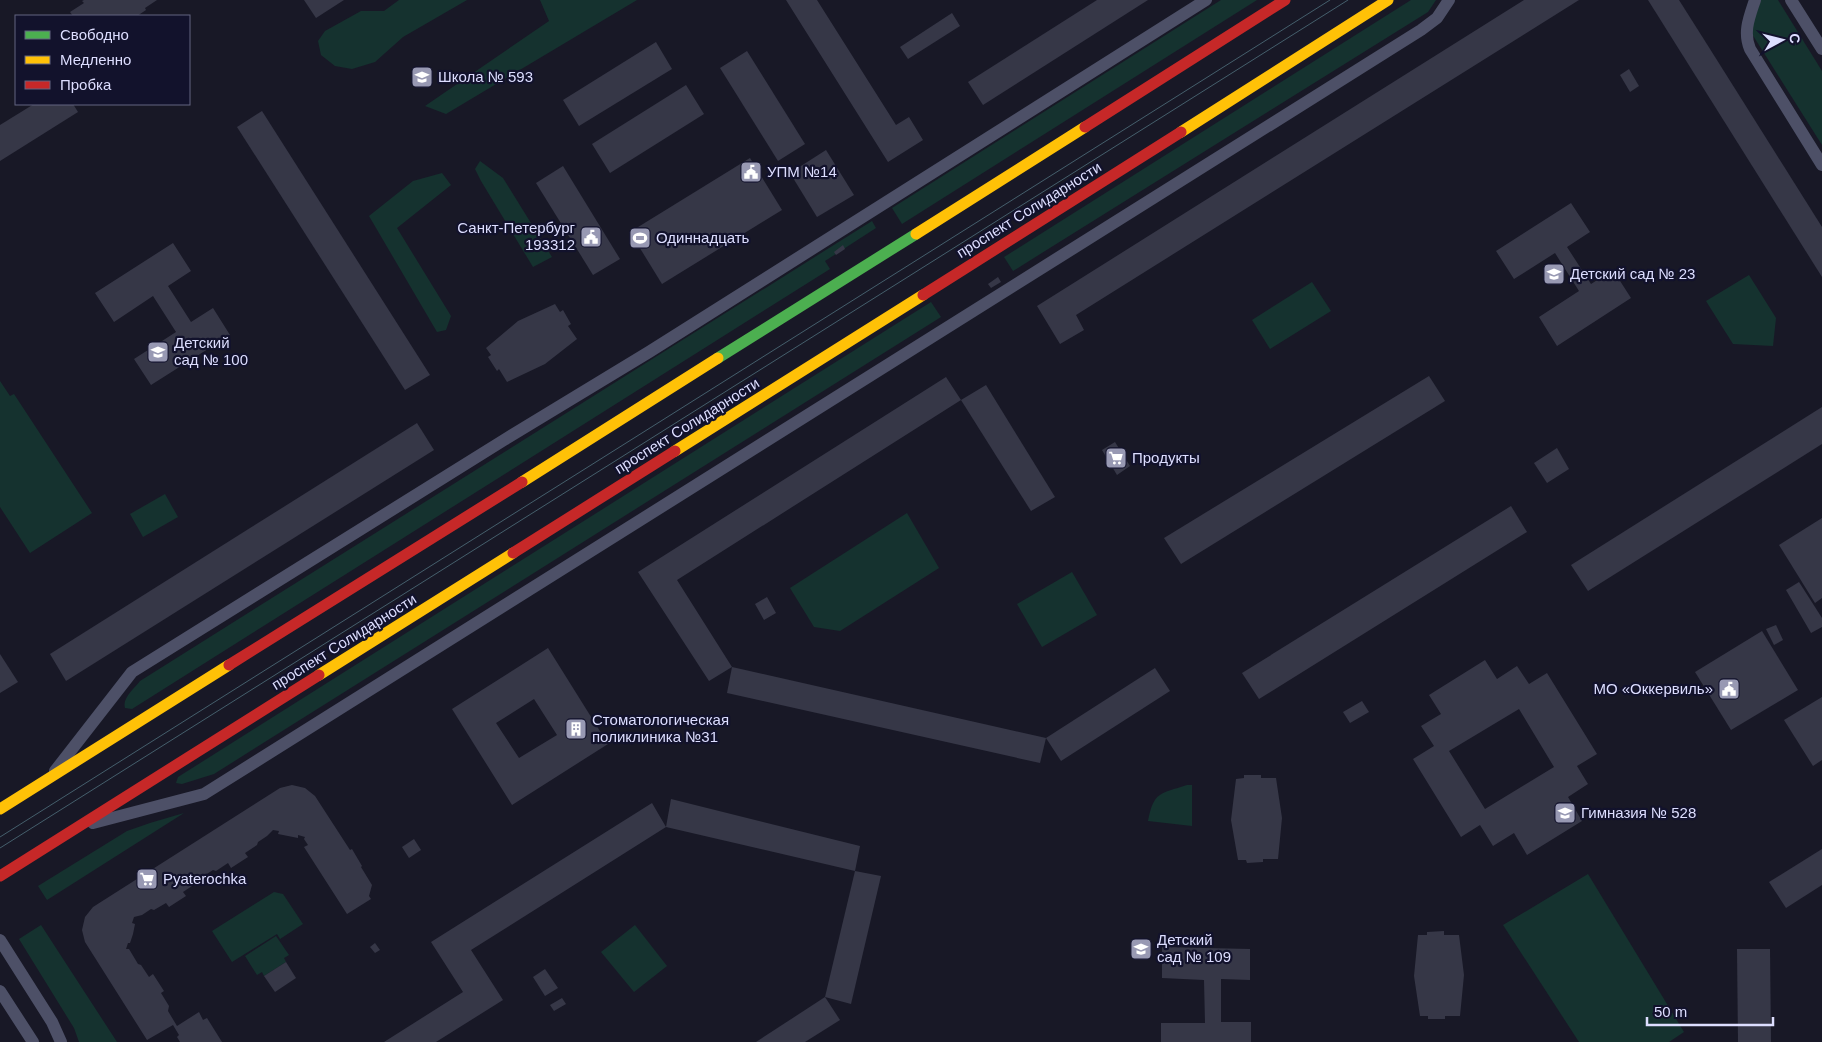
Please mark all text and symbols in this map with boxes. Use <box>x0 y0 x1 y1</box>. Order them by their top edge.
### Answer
legend <box>15 15 190 105</box>
north arrow <box>1757 15 1807 65</box>
text: Свободно <box>60 26 129 43</box>
text: С <box>1786 32 1803 44</box>
text: Медленно <box>60 51 131 68</box>
school or university icon: Школа № 593 <box>410 65 434 89</box>
place label: Школа № 593 <box>438 68 533 85</box>
text: Пробка <box>60 76 112 93</box>
street label: проспект Солидарности <box>953 158 1104 261</box>
public building icon: УПМ №14 <box>739 160 763 184</box>
place label: УПМ №14 <box>767 163 837 180</box>
place label: Санкт-Петербург 193312 <box>457 219 576 253</box>
public building icon: Санкт-Петербург 193312 <box>579 225 603 249</box>
sports icon: Одиннадцать <box>628 226 652 250</box>
place label: Одиннадцать <box>656 229 750 246</box>
school or university icon: Детский сад № 23 <box>1542 262 1566 286</box>
place label: Детский сад № 23 <box>1570 265 1695 282</box>
place label: Детский сад № 100 <box>174 334 248 368</box>
school or university icon: Детский сад № 100 <box>146 340 170 364</box>
street label: проспект Солидарности <box>611 374 762 477</box>
supermarket icon: Продукты <box>1104 446 1128 470</box>
place label: Продукты <box>1132 449 1200 466</box>
street label: проспект Солидарности <box>268 590 419 693</box>
public building icon: МО «Оккервиль» <box>1717 677 1741 701</box>
place label: МО «Оккервиль» <box>1593 680 1713 697</box>
place label: Стоматологическая поликлиника №31 <box>592 711 729 745</box>
building icon: Стоматологическая поликлиника №31 <box>564 717 588 741</box>
school or university icon: Гимназия № 528 <box>1553 801 1577 825</box>
place label: Гимназия № 528 <box>1581 804 1696 821</box>
supermarket icon: Pyaterochka <box>135 867 159 891</box>
place label: Pyaterochka <box>163 870 247 887</box>
place label: Детский сад № 109 <box>1157 931 1231 965</box>
school or university icon: Детский сад № 109 <box>1129 937 1153 961</box>
scale bar <box>1647 994 1773 1026</box>
text: 50 m <box>1654 1003 1687 1020</box>

